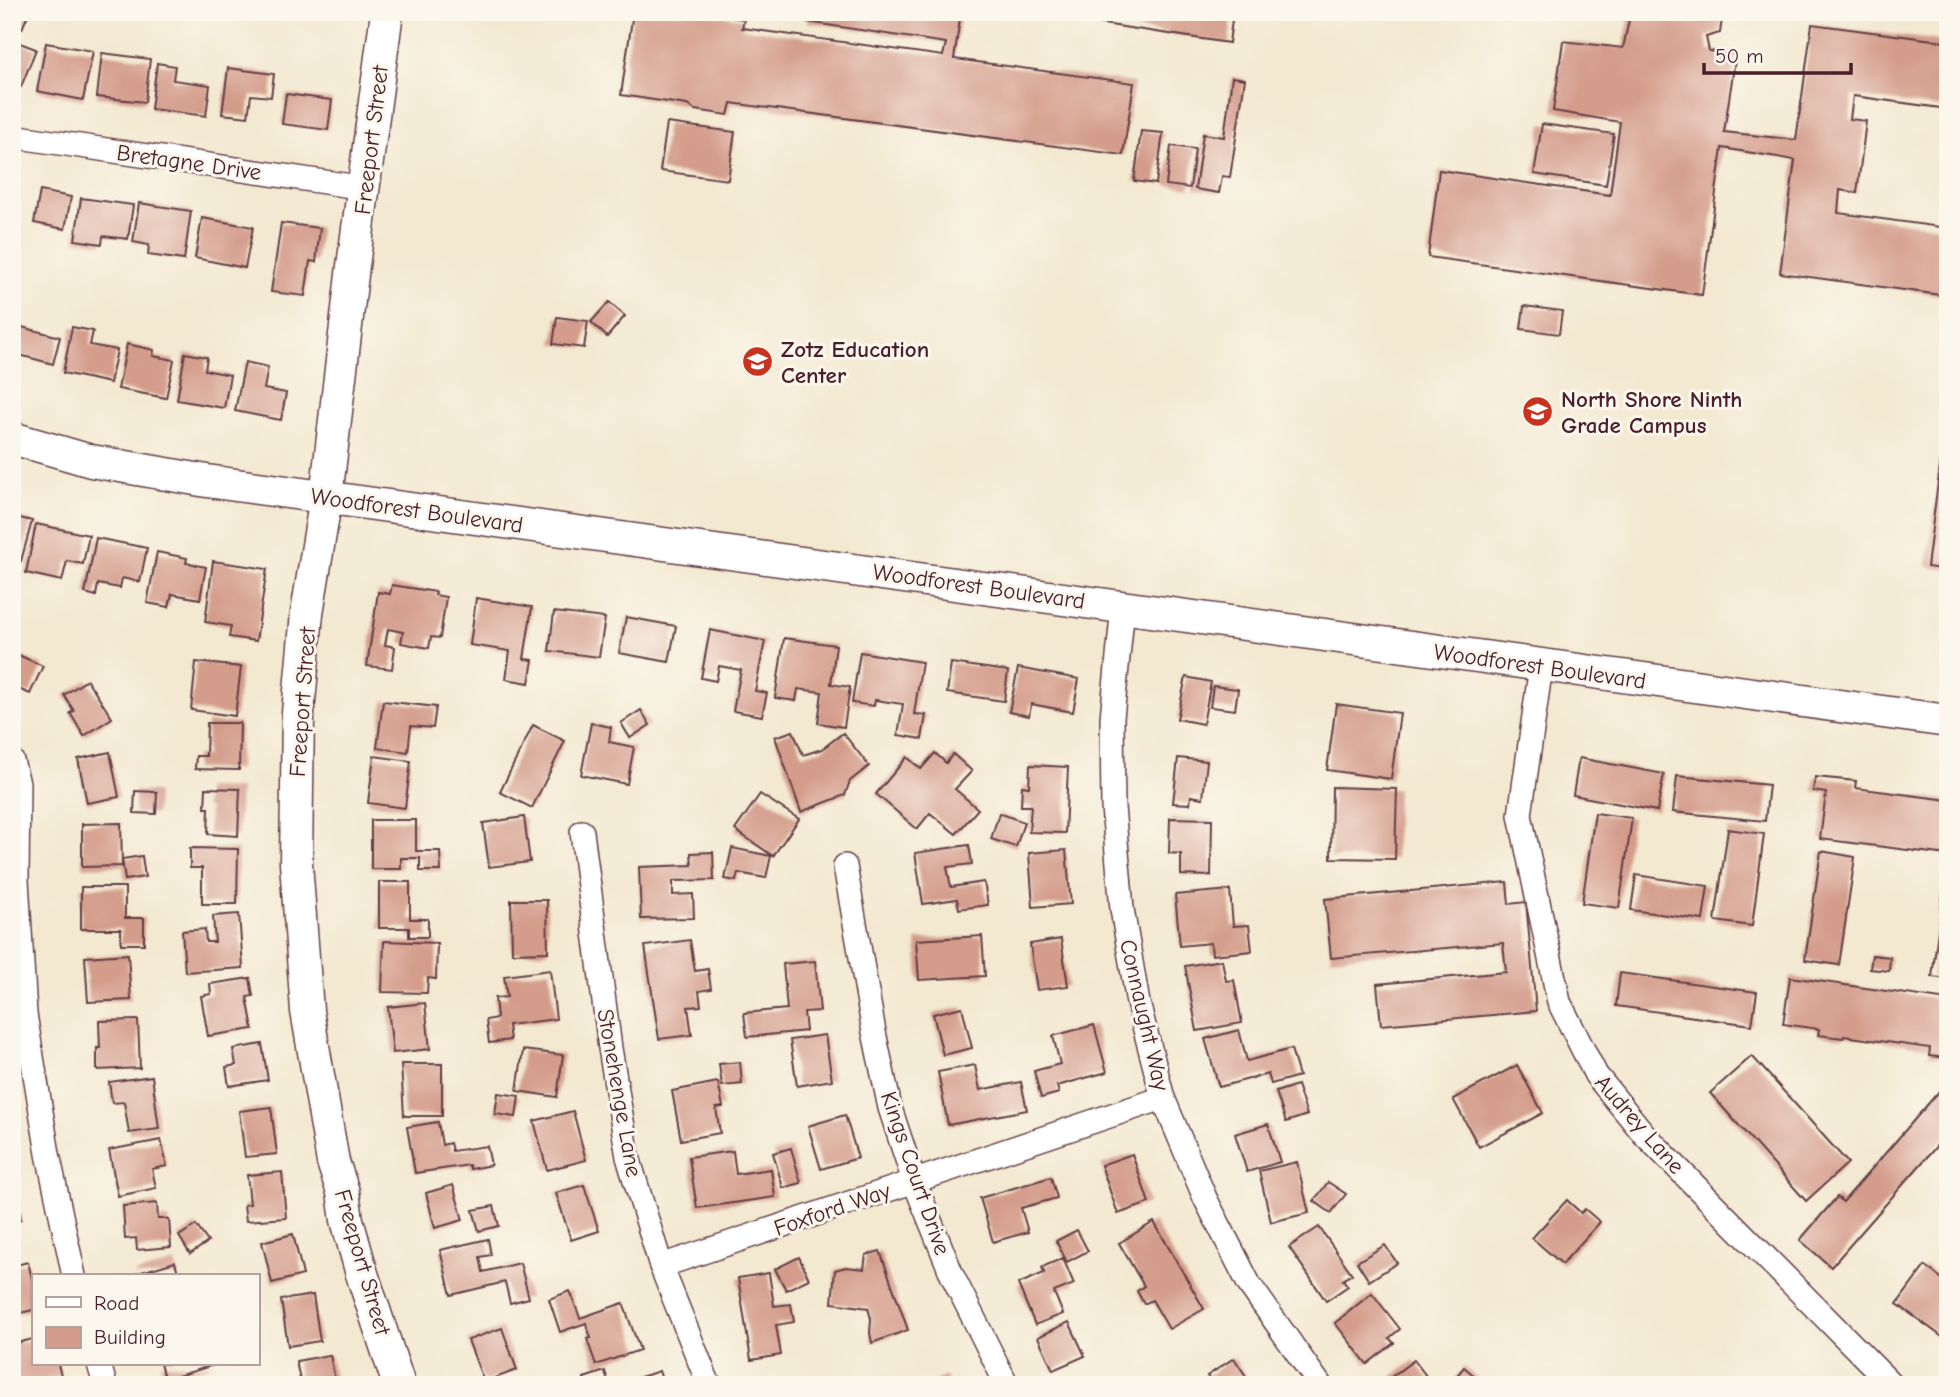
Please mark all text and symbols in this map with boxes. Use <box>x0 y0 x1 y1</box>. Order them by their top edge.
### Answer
scale bar <box>1704 32 1852 76</box>
text: 50 m <box>1715 44 1764 68</box>
street label: Freeport Street <box>349 62 394 216</box>
street label: Bretagne Drive <box>115 139 263 186</box>
place label: Zotz Education Center <box>781 336 929 389</box>
school or university icon: Zotz Education Center <box>741 345 775 379</box>
place label: North Shore Ninth Grade Campus <box>1561 386 1742 439</box>
school or university icon: North Shore Ninth Grade Campus <box>1521 395 1555 429</box>
street label: Woodforest Boulevard <box>309 482 525 539</box>
street label: Woodforest Boulevard <box>871 558 1087 615</box>
street label: Freeport Street <box>284 625 321 778</box>
street label: Woodforest Boulevard <box>1432 638 1648 695</box>
street label: Connaught Way <box>1114 937 1175 1094</box>
street label: Stonehenge Lane <box>591 1007 648 1179</box>
street label: Audrey Lane <box>1589 1069 1690 1179</box>
street label: Kings Court Drive <box>875 1088 956 1258</box>
street label: Foxford Way <box>770 1177 895 1242</box>
street label: Freeport Street <box>329 1186 397 1339</box>
legend <box>32 1274 259 1366</box>
text: Road <box>94 1291 139 1315</box>
text: Building <box>94 1325 166 1349</box>

